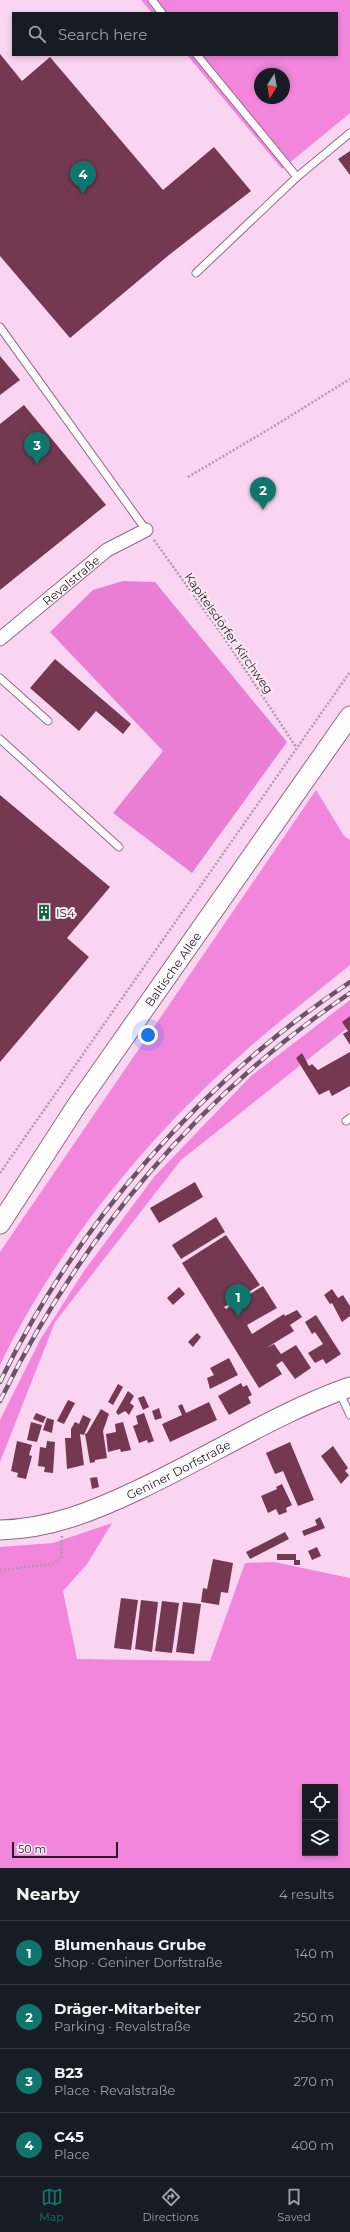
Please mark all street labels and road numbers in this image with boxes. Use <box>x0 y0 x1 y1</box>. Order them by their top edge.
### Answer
street label: Revalstraße <box>39 552 102 608</box>
street label: Kapitelsdörfer Kirchweg <box>181 570 277 696</box>
street label: Baltische Allee <box>141 929 204 1009</box>
street label: Geniner Dorfstraße <box>124 1436 233 1502</box>

